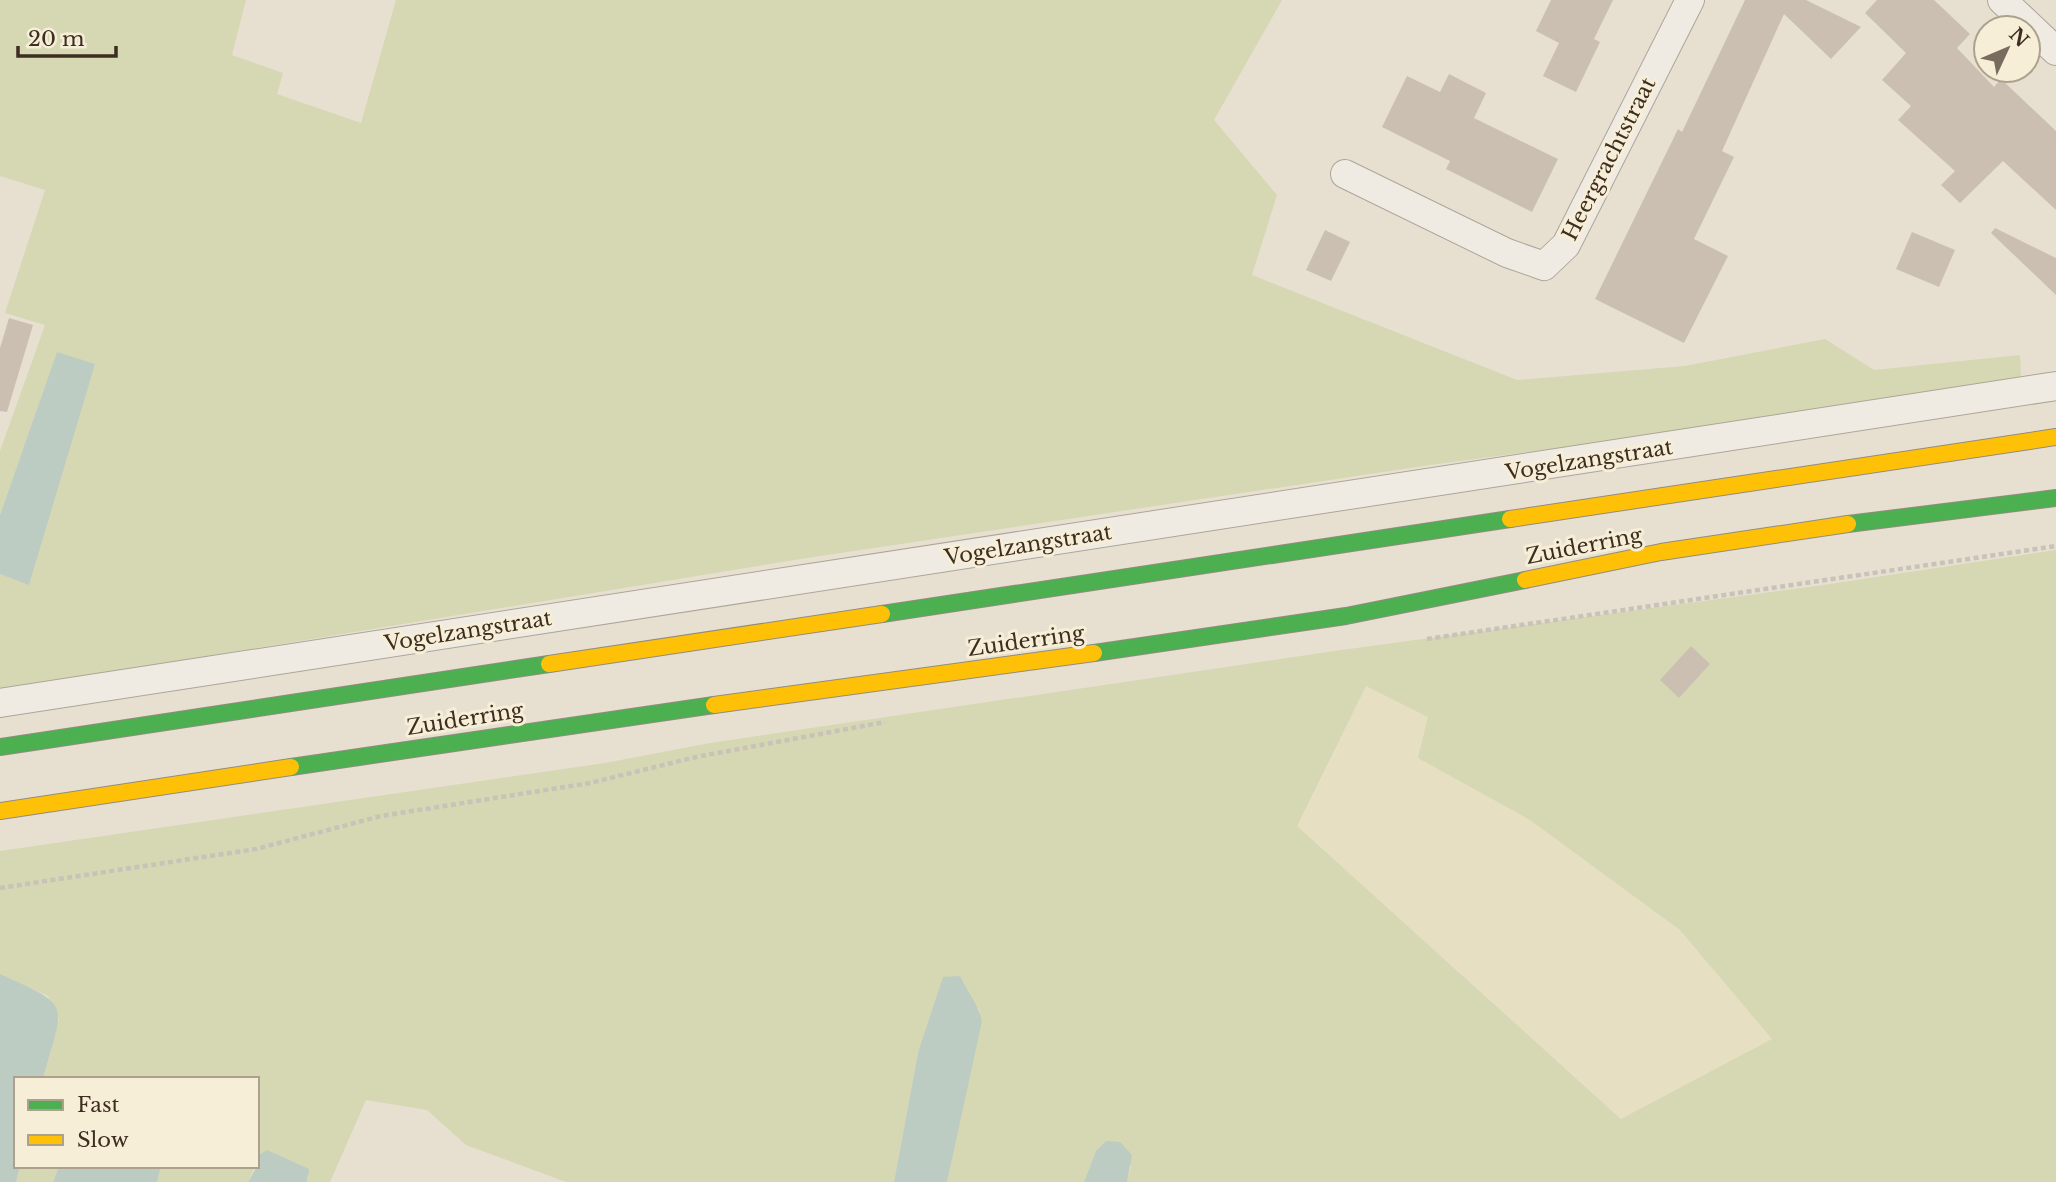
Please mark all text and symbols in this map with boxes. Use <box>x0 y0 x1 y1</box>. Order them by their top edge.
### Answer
scale bar <box>18 14 116 58</box>
north arrow <box>1972 14 2042 84</box>
text: N <box>2004 23 2033 52</box>
text: 20 m <box>28 26 85 52</box>
street label: Heergrachtstraat <box>1557 73 1661 245</box>
street label: Vogelzangstraat <box>1503 434 1674 486</box>
street label: Vogelzangstraat <box>942 519 1113 571</box>
street label: Zuiderring <box>1524 522 1645 570</box>
street label: Vogelzangstraat <box>382 605 553 657</box>
street label: Zuiderring <box>966 620 1086 662</box>
street label: Zuiderring <box>405 697 526 741</box>
legend <box>14 1077 259 1168</box>
text: Fast <box>77 1092 119 1118</box>
text: Slow <box>77 1127 129 1153</box>

